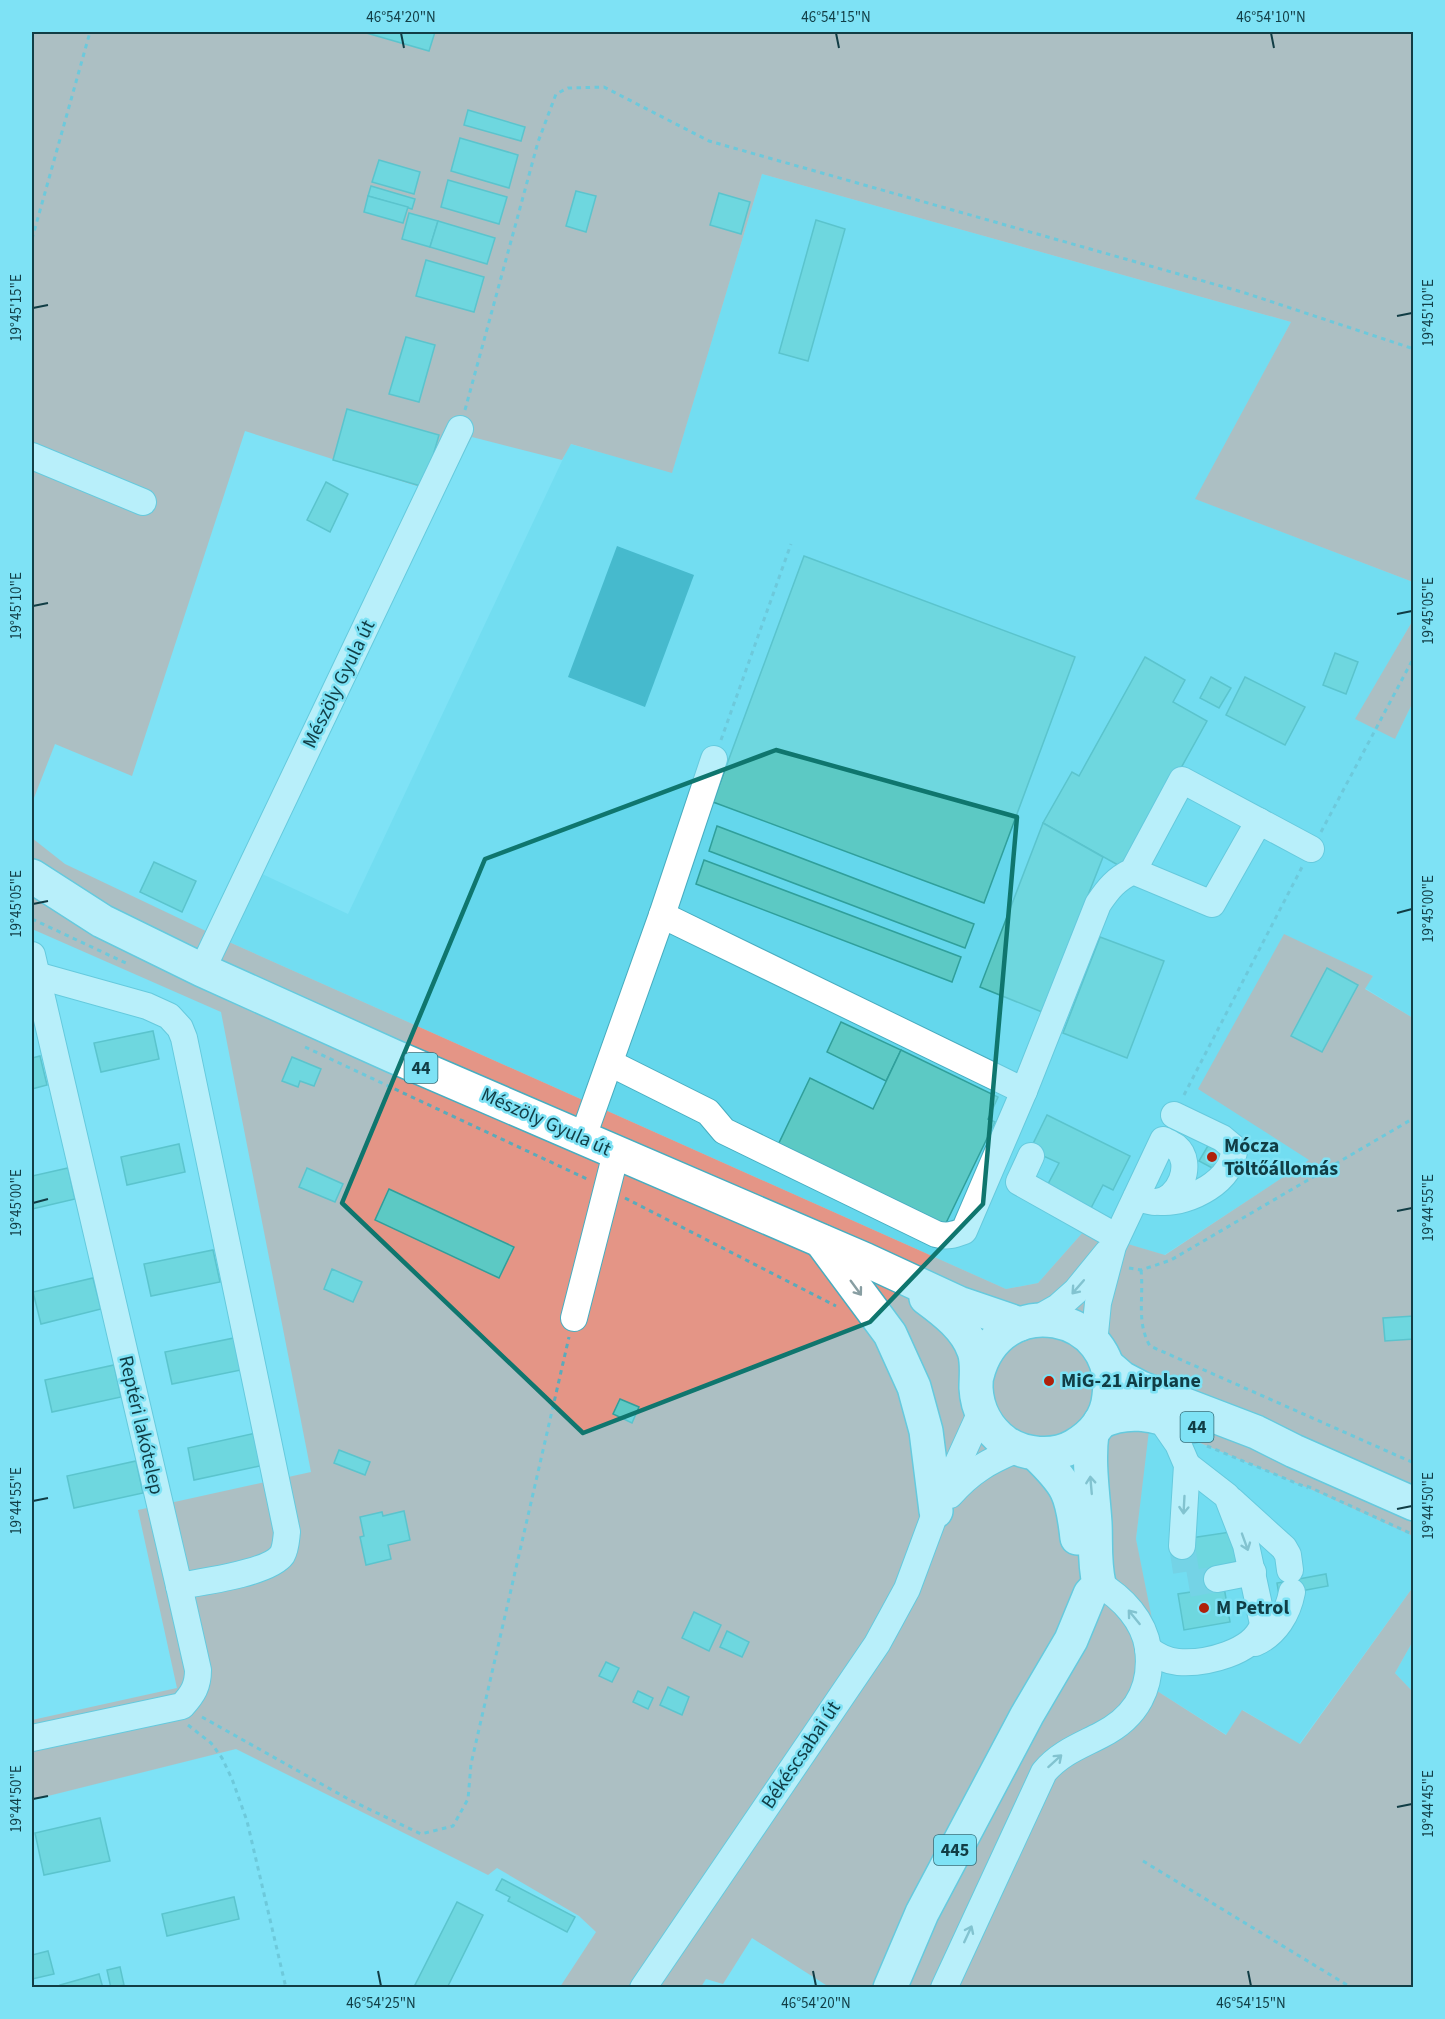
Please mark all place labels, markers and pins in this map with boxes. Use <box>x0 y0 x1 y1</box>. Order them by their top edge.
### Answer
place label: Mócza Töltőállomás <box>1224 1132 1338 1183</box>
marker: Mócza Töltőállomás <box>1205 1150 1219 1164</box>
place label: MiG-21 Airplane <box>1061 1367 1201 1395</box>
marker: MiG-21 Airplane <box>1042 1374 1056 1388</box>
place label: M Petrol <box>1216 1594 1289 1622</box>
marker: M Petrol <box>1197 1601 1211 1615</box>

